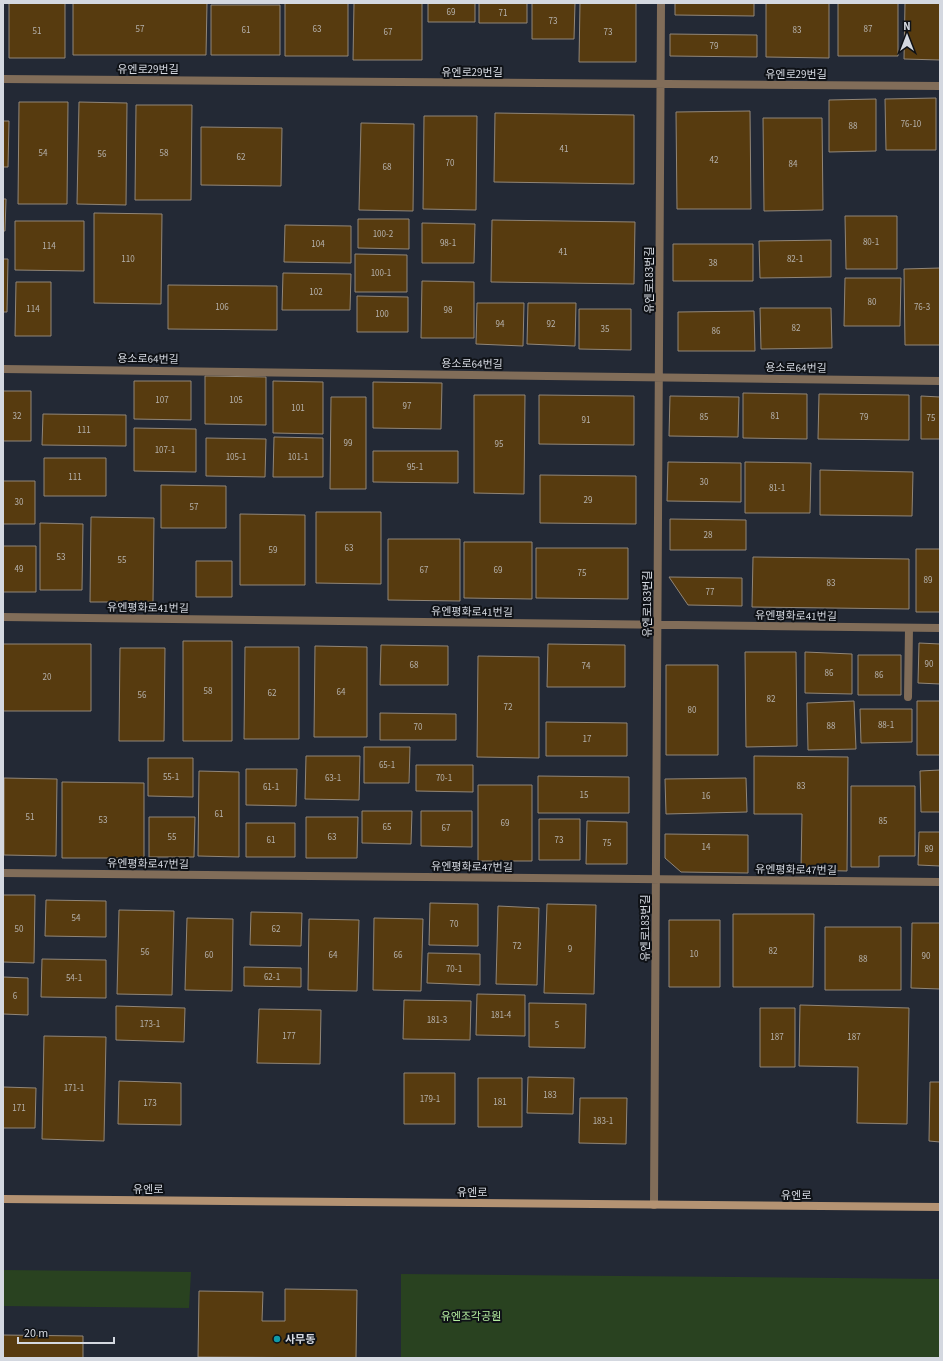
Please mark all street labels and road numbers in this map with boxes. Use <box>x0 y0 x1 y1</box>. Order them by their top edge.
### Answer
street label: 유엔로29번길 <box>117 62 179 77</box>
street label: 유엔로29번길 <box>441 65 503 80</box>
street label: 유엔로29번길 <box>765 67 827 82</box>
street label: 유엔로183번길 <box>642 246 657 314</box>
street label: 용소로64번길 <box>117 351 179 367</box>
street label: 용소로64번길 <box>441 356 503 372</box>
street label: 용소로64번길 <box>765 360 827 376</box>
street label: 유엔로183번길 <box>640 570 655 638</box>
street label: 유엔평화로41번길 <box>107 600 189 616</box>
street label: 유엔평화로41번길 <box>431 604 513 620</box>
street label: 유엔평화로41번길 <box>755 608 837 624</box>
street label: 유엔평화로47번길 <box>107 856 189 872</box>
street label: 유엔평화로47번길 <box>431 859 513 875</box>
street label: 유엔평화로47번길 <box>755 862 837 878</box>
street label: 유엔로183번길 <box>638 894 653 962</box>
street label: 유엔로 <box>133 1182 163 1197</box>
street label: 유엔로 <box>457 1185 487 1200</box>
street label: 유엔로 <box>781 1188 811 1203</box>

